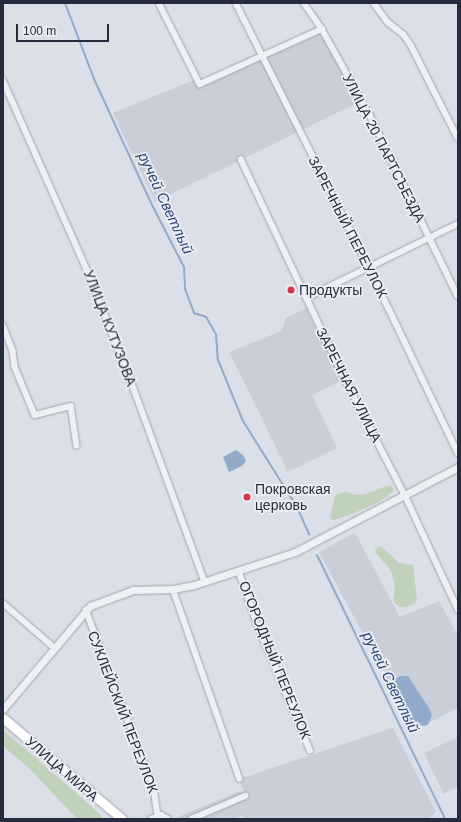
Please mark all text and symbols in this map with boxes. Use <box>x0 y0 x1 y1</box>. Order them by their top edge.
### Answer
scale bar <box>18 16 111 42</box>
text: 100 m <box>23 24 56 38</box>
street label: УЛИЦА 20 ПАРТСЪЕЗДА <box>339 71 429 225</box>
water label: ручей Светлый <box>134 149 198 257</box>
street label: ЗАРЕЧНЫЙ ПЕРЕУЛОК <box>305 153 391 301</box>
street label: УЛИЦА КУТУЗОВА <box>80 268 140 388</box>
place label: Продукты <box>299 282 362 298</box>
marker: Продукты <box>286 285 296 295</box>
street label: ЗАРЕЧНАЯ УЛИЦА <box>313 325 385 445</box>
place label: Покровская церковь <box>255 481 331 514</box>
marker: Покровская церковь <box>242 492 252 502</box>
street label: ОГОРОДНЫЙ ПЕРЕУЛОК <box>236 579 314 741</box>
water label: ручей Светлый <box>359 628 423 736</box>
street label: СУКЛЕЙСКИЙ ПЕРЕУЛОК <box>84 629 162 795</box>
street label: УЛИЦА МИРА <box>22 733 102 805</box>

